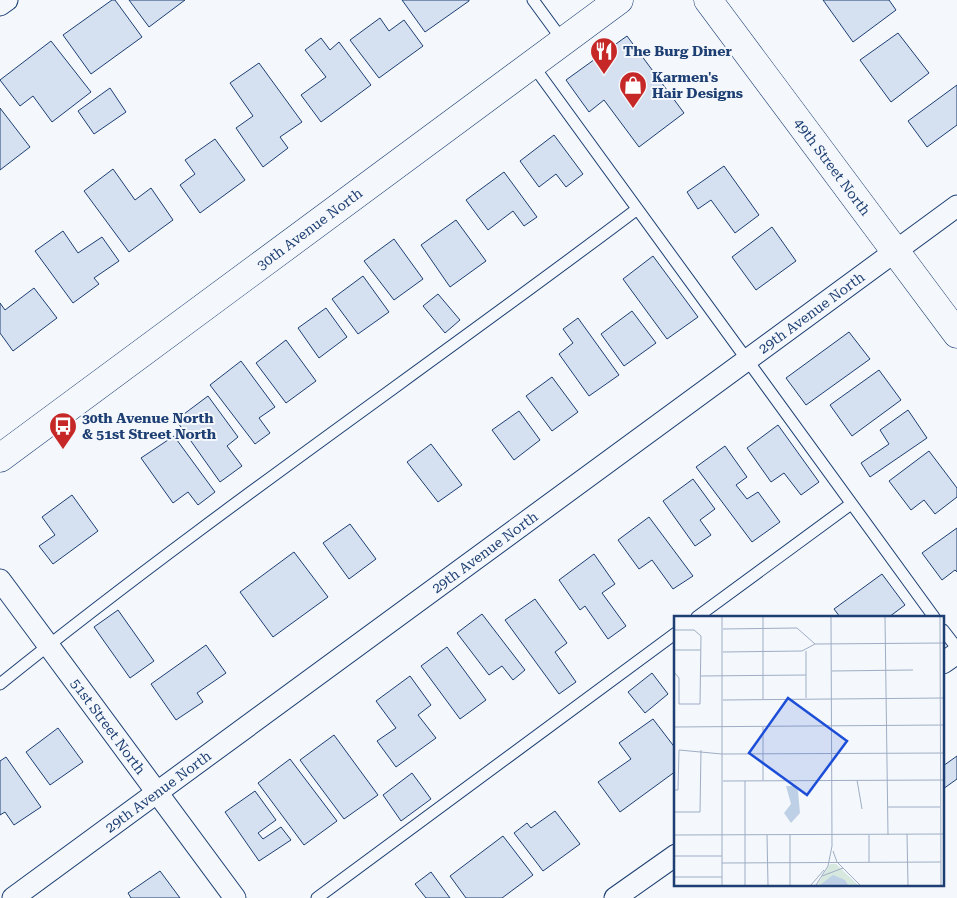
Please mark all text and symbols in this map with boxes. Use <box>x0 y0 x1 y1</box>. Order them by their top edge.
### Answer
restaurant icon: The Burg Diner <box>589 36 619 75</box>
place label: The Burg Diner <box>623 43 732 59</box>
place label: Karmen's Hair Designs <box>652 69 743 101</box>
shop icon: Karmen's Hair Designs <box>618 70 648 109</box>
street label: 49th Street North <box>791 115 874 219</box>
street label: 30th Avenue North <box>254 185 365 273</box>
street label: 29th Avenue North <box>755 269 867 357</box>
place label: 30th Avenue North & 51st Street North <box>82 410 217 442</box>
bus stop icon: 30th Avenue North & 51st Street North <box>48 411 78 450</box>
street label: 29th Avenue North <box>429 508 541 596</box>
inset map <box>674 616 944 886</box>
street label: 51st Street North <box>68 675 149 777</box>
street label: 29th Avenue North <box>102 748 214 836</box>

